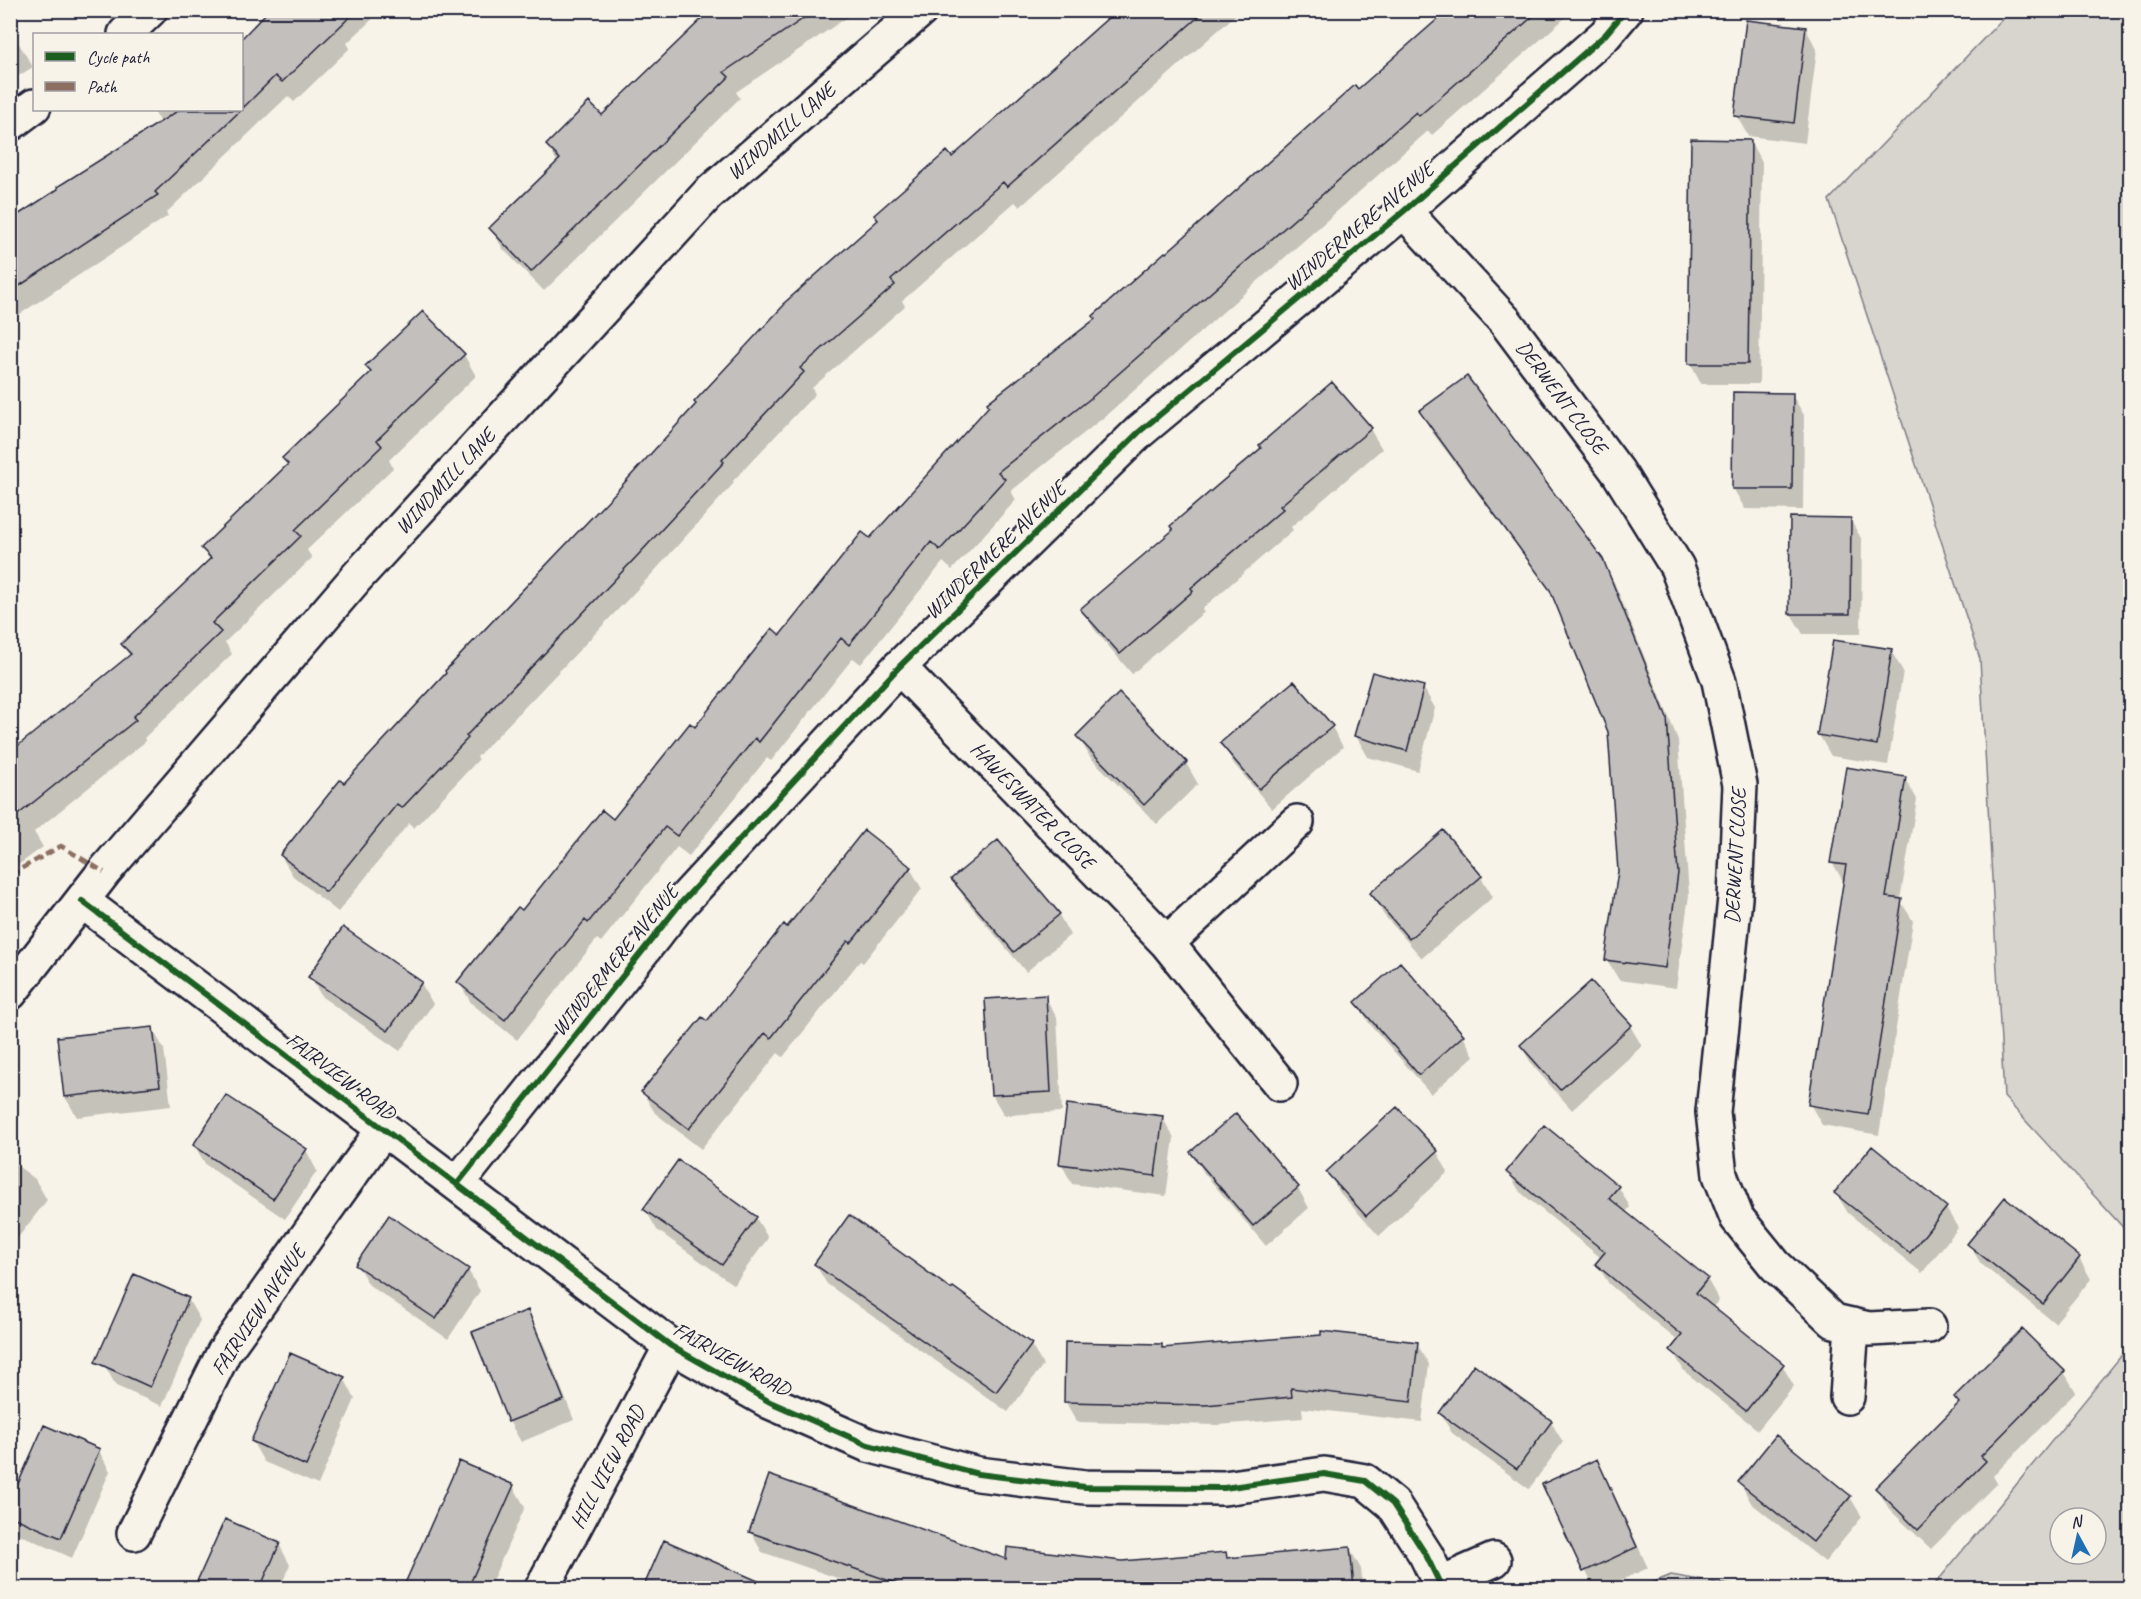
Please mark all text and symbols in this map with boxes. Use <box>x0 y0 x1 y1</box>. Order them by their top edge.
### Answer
legend <box>33 33 243 111</box>
text: Cycle path <box>87 46 150 68</box>
street label: WINDMILL LANE <box>721 75 843 185</box>
text: Path <box>87 76 117 98</box>
street label: WINDERMERE AVENUE <box>1279 154 1441 296</box>
street label: DERWENT CLOSE <box>1511 335 1615 461</box>
street label: WINDMILL LANE <box>389 421 503 539</box>
street label: WINDERMERE AVENUE <box>919 474 1073 624</box>
street label: HAWESWATER CLOSE <box>965 736 1102 876</box>
street label: DERWENT CLOSE <box>1718 785 1752 924</box>
street label: WINDERMERE AVENUE <box>546 877 685 1041</box>
street label: FAIRVIEW ROAD <box>281 1027 402 1127</box>
street label: FAIRVIEW AVENUE <box>205 1238 312 1380</box>
street label: FAIRVIEW ROAD <box>669 1316 797 1403</box>
street label: HILL VIEW ROAD <box>564 1399 651 1533</box>
north arrow <box>2048 1506 2108 1566</box>
text: N <box>2070 1511 2085 1533</box>

